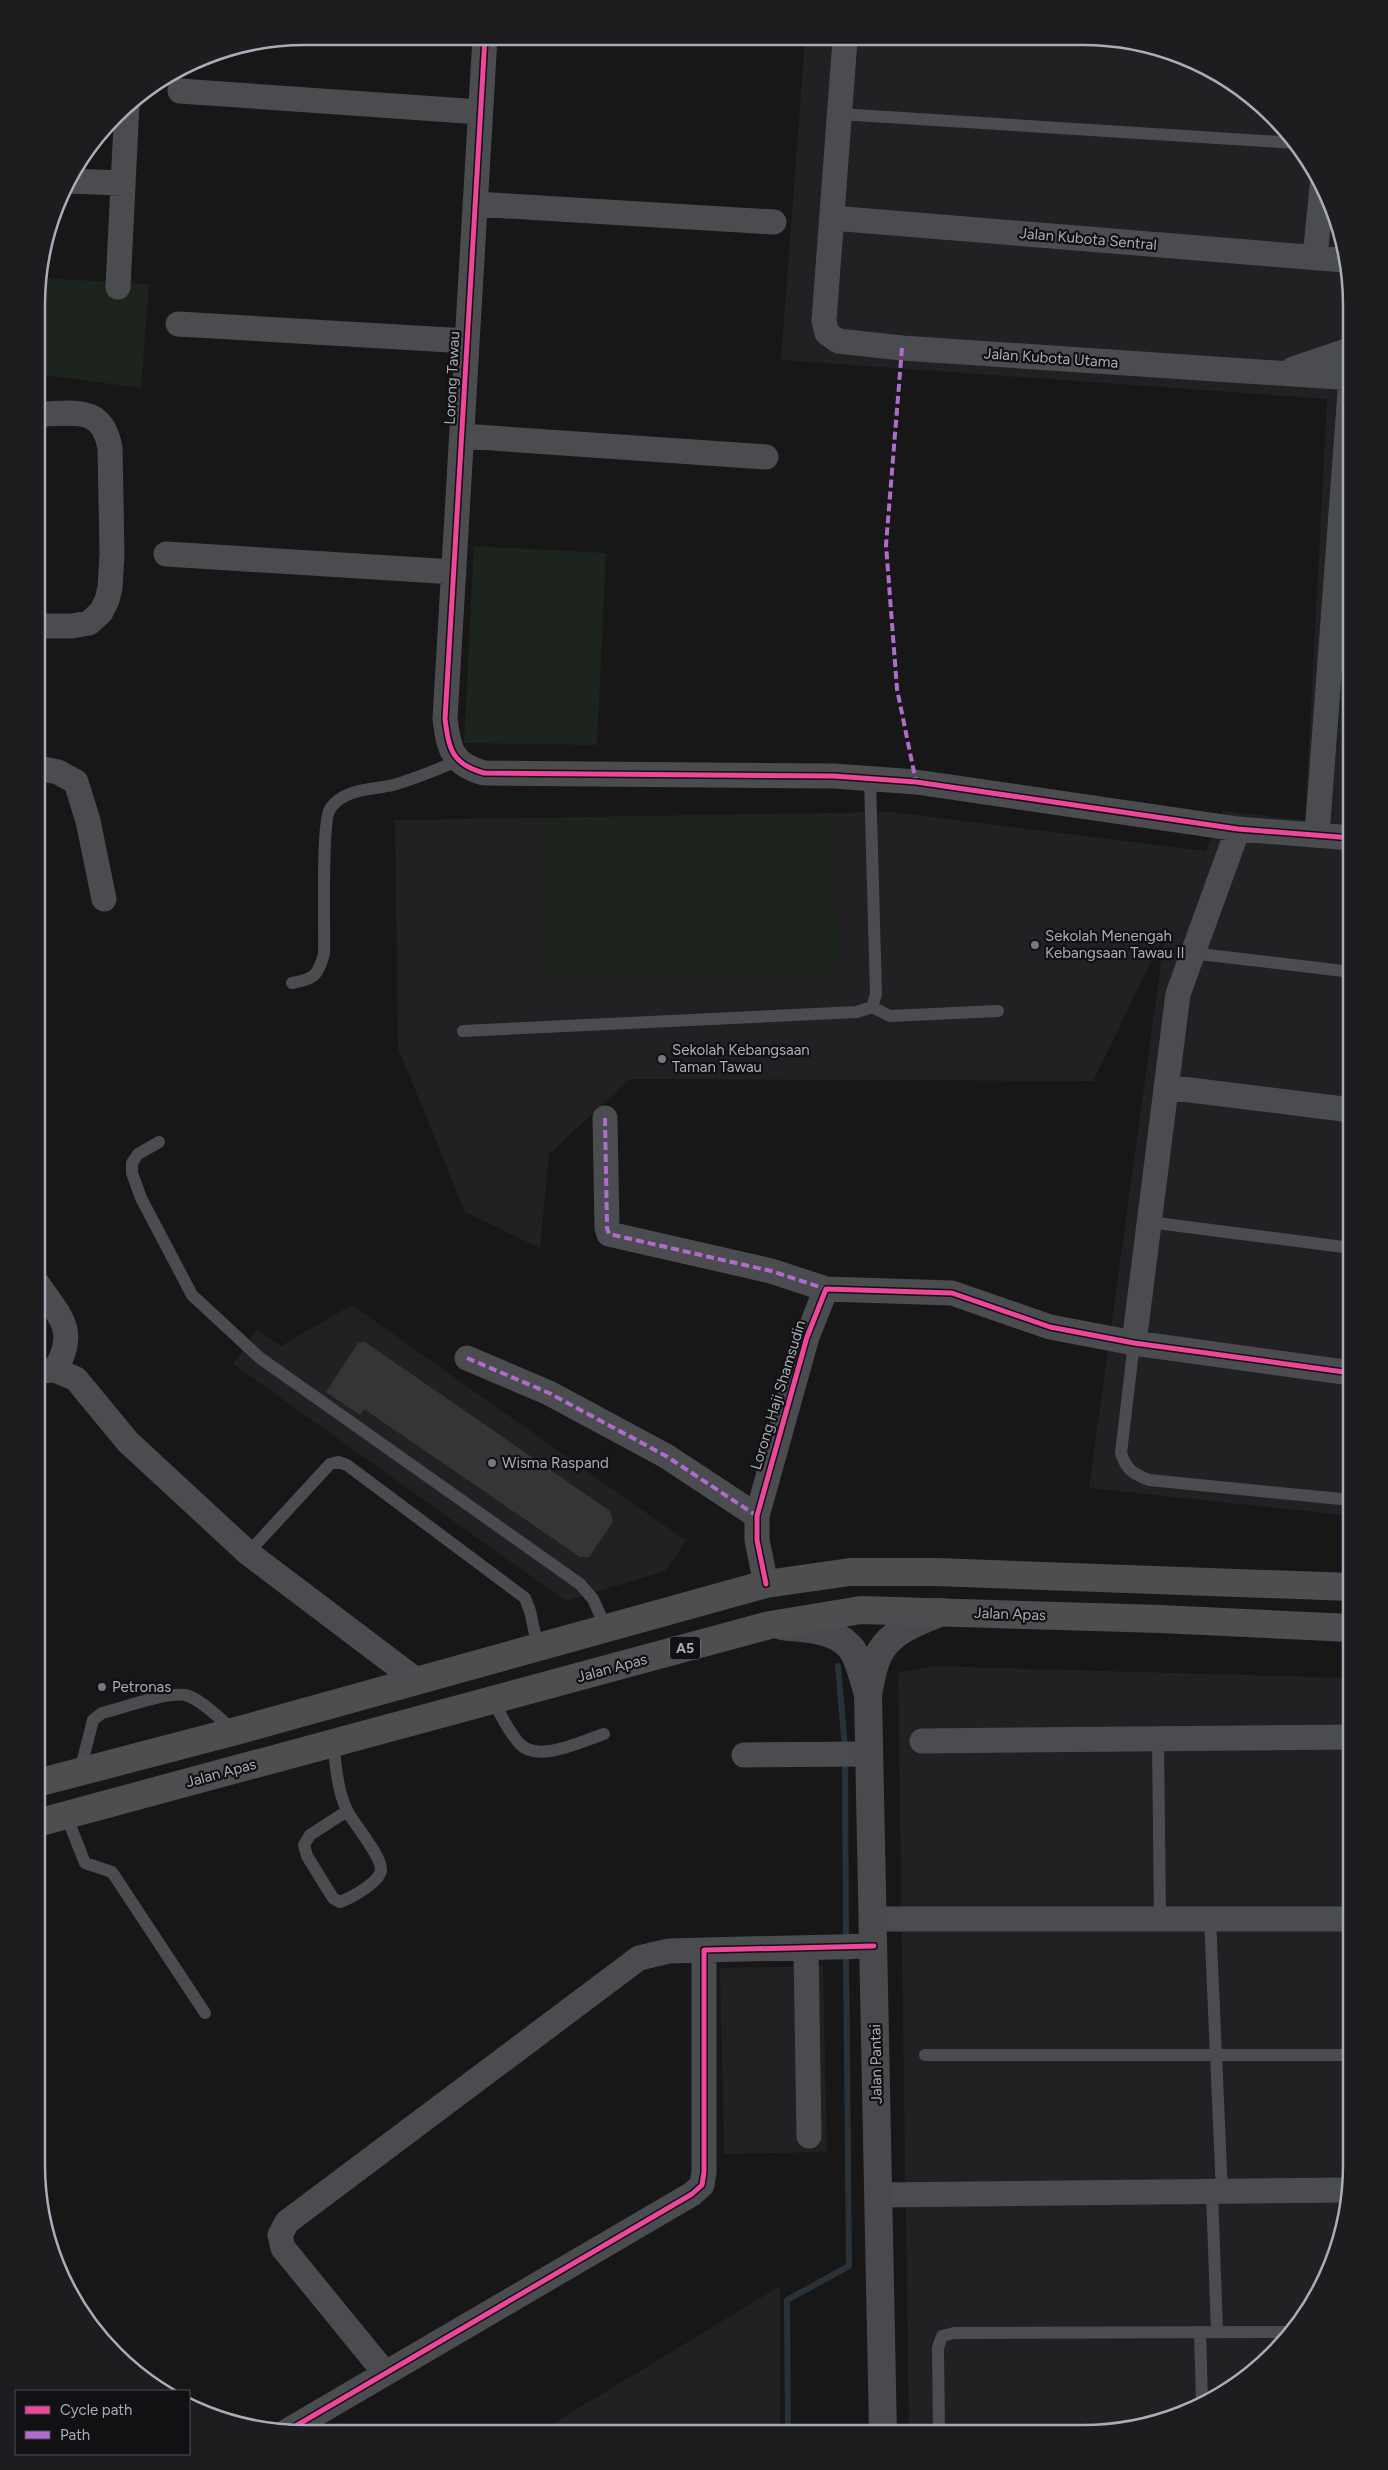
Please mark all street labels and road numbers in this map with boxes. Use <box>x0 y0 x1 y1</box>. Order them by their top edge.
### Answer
street label: Jalan Kubota Sentral <box>1019 224 1157 254</box>
street label: Lorong Tawau <box>441 331 463 425</box>
street label: Jalan Kubota Utama <box>983 344 1119 372</box>
street label: Lorong Haji Shamsudin <box>747 1318 809 1472</box>
street label: Jalan Apas <box>974 1604 1046 1624</box>
road number: A5 <box>670 1636 700 1660</box>
street label: Jalan Apas <box>575 1650 649 1686</box>
street label: Jalan Apas <box>184 1755 258 1791</box>
street label: Jalan Pantai <box>866 2024 886 2104</box>

